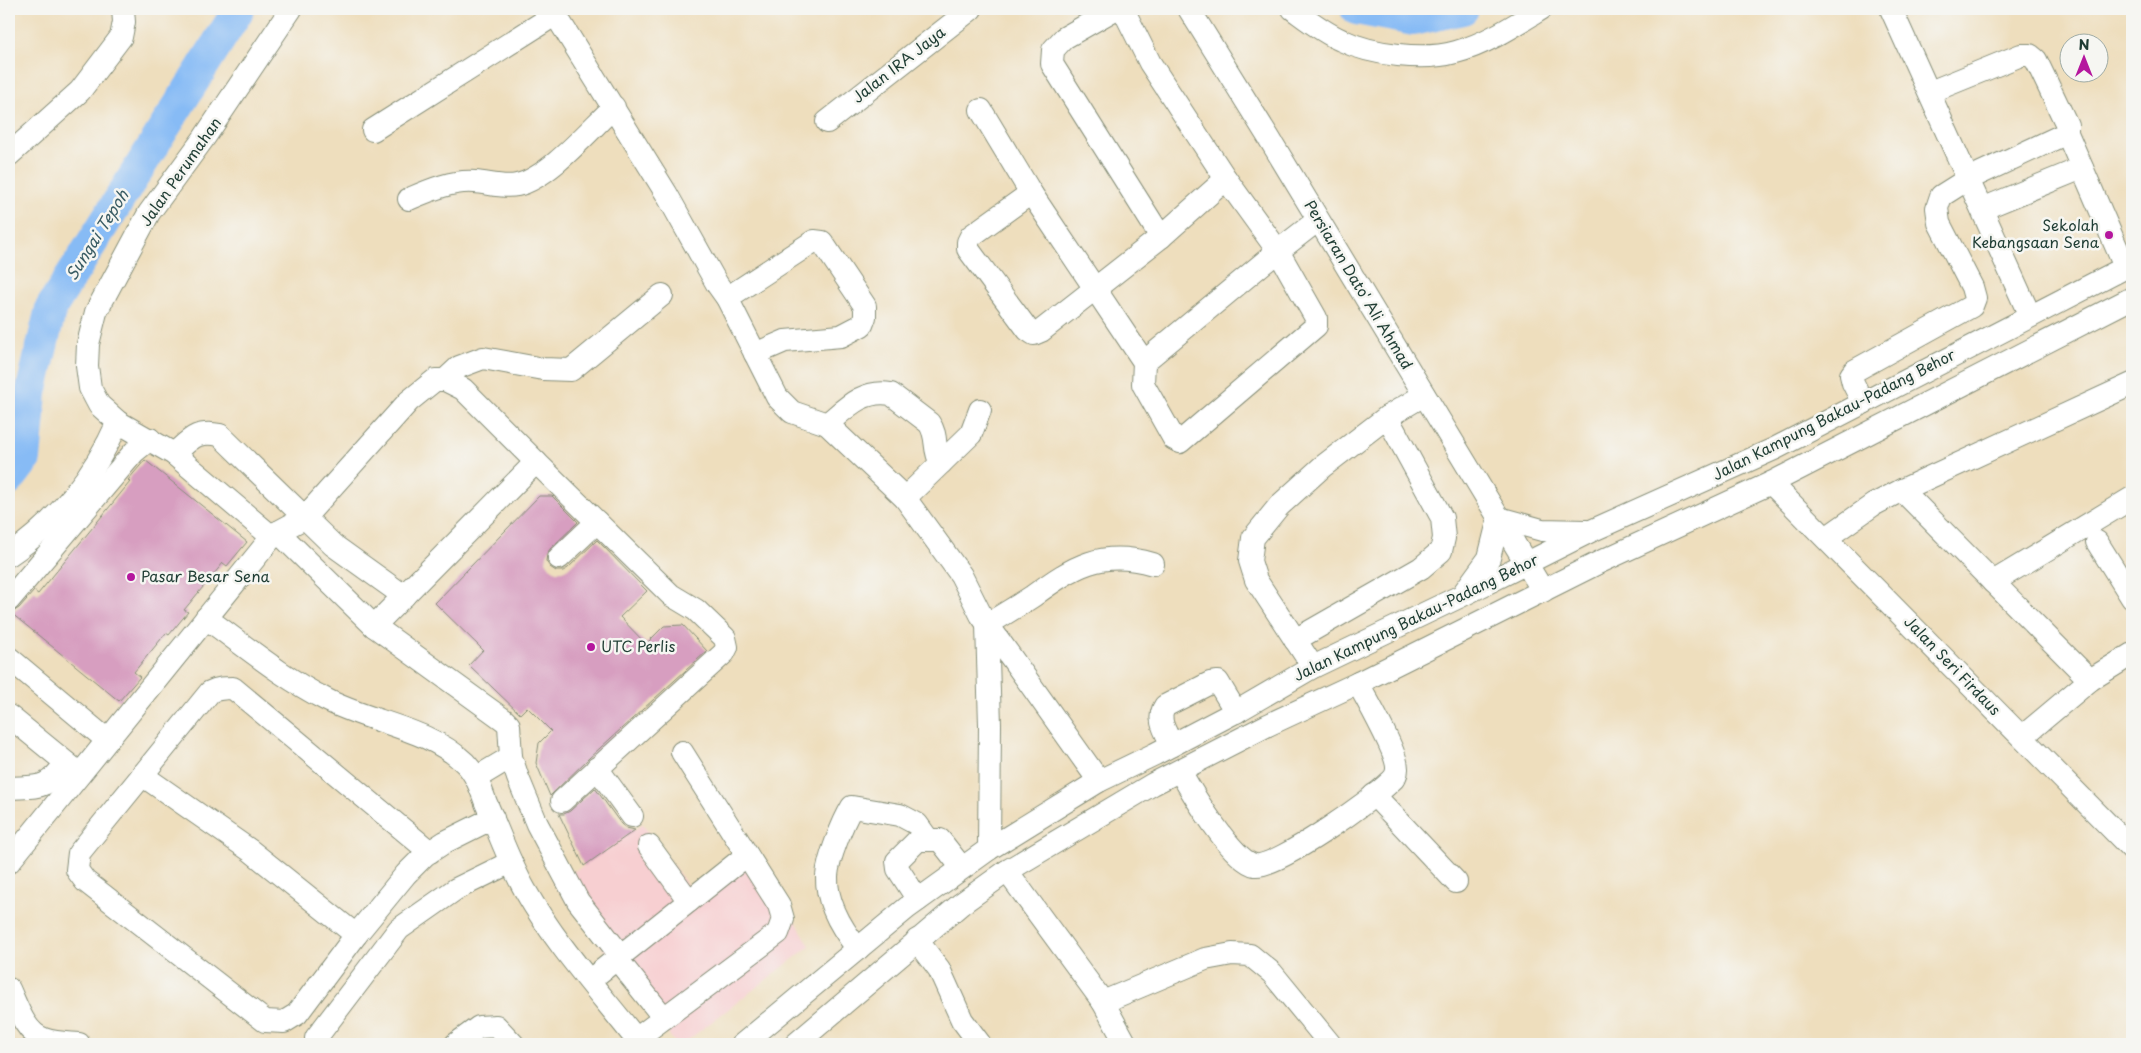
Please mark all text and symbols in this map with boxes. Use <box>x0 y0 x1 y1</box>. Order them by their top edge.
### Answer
street label: Jalan IRA Jaya <box>847 20 950 108</box>
north arrow <box>2058 32 2108 82</box>
text: N <box>2078 34 2090 55</box>
street label: Jalan Perumahan <box>134 112 226 230</box>
water label: Sungai Tepoh <box>59 184 134 284</box>
street label: Persiaran Dato' Ali Ahmad <box>1299 195 1419 373</box>
place label: Sekolah Kebangsaan Sena <box>1972 213 2100 253</box>
marker: Sekolah Kebangsaan Sena <box>2103 229 2115 241</box>
street label: Jalan Kampung Bakau-Padang Behor <box>1708 342 1959 485</box>
street label: Jalan Kampung Bakau-Padang Behor <box>1289 547 1542 686</box>
place label: Pasar Besar Sena <box>141 564 270 587</box>
marker: Pasar Besar Sena <box>125 571 137 583</box>
street label: Jalan Seri Firdaus <box>1899 610 2007 720</box>
place label: UTC Perlis <box>601 634 675 657</box>
marker: UTC Perlis <box>585 641 597 653</box>

